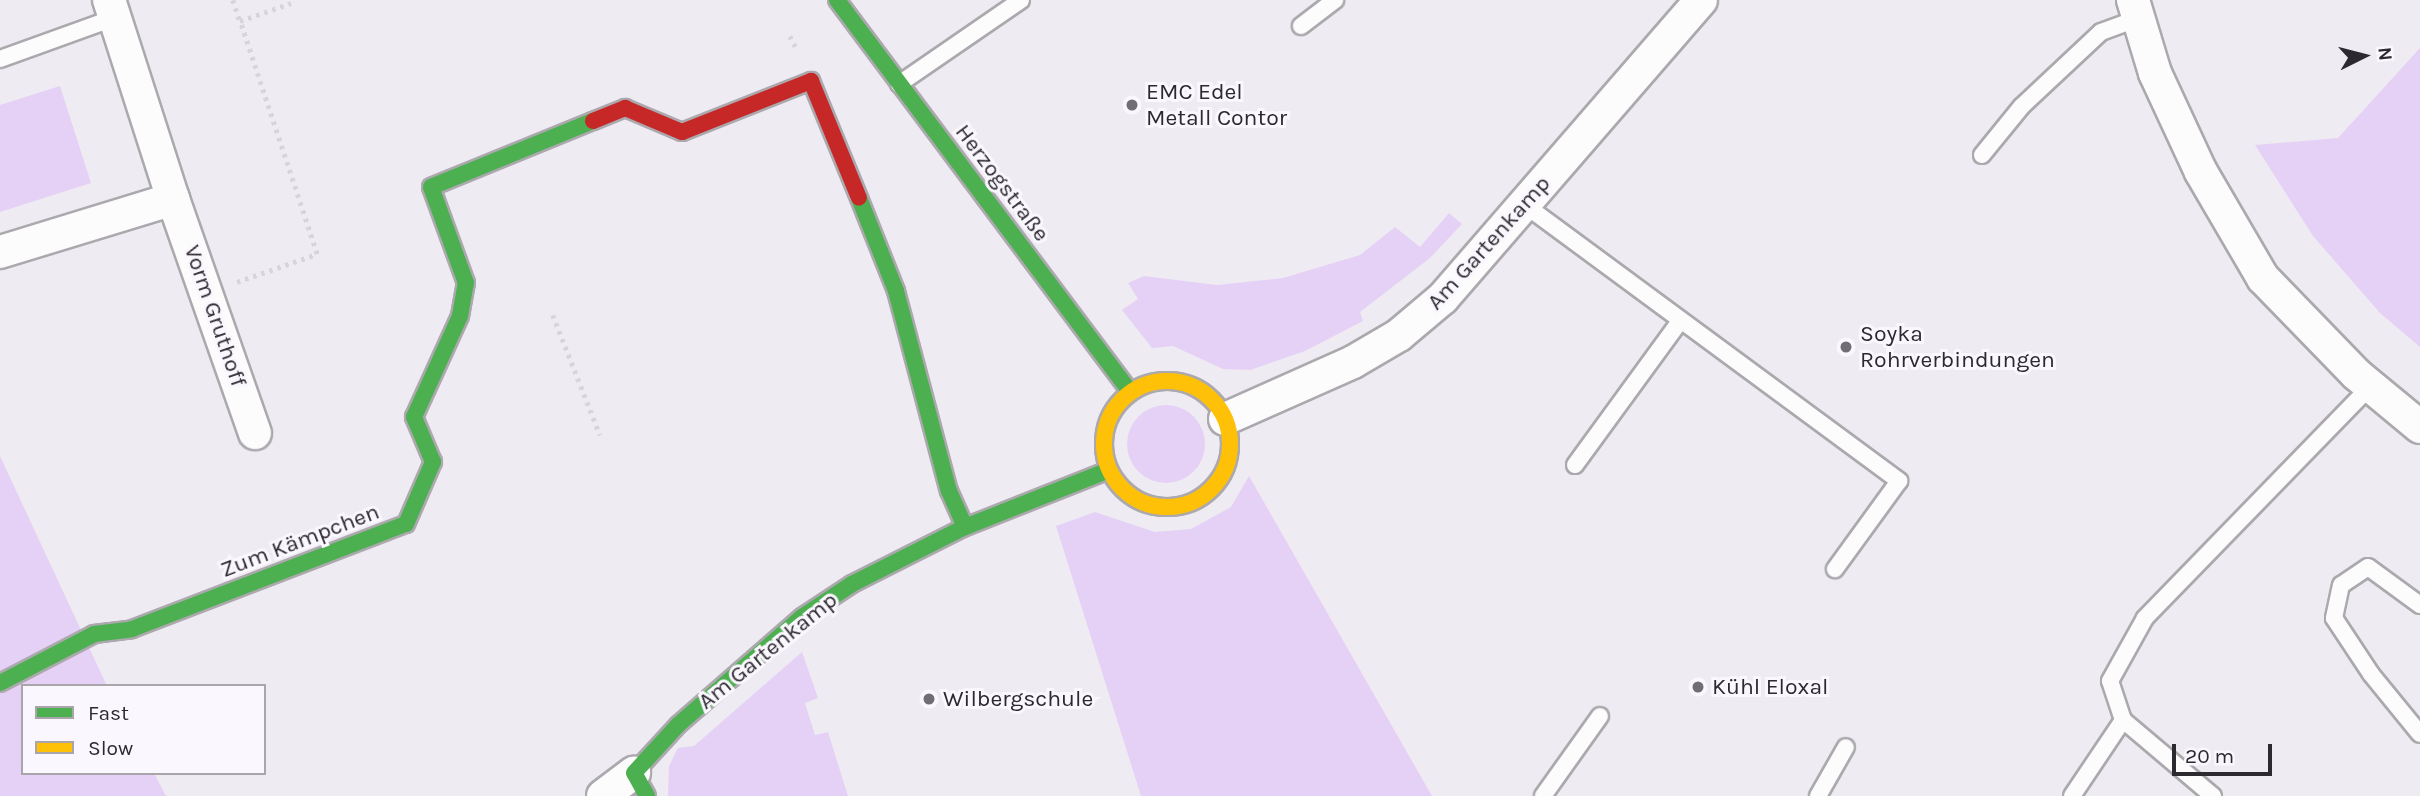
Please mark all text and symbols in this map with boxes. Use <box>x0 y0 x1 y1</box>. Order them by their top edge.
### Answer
north arrow <box>2329 21 2399 91</box>
text: N <box>2373 46 2397 62</box>
place label: EMC Edel Metall Contor <box>1146 78 1287 132</box>
marker: EMC Edel Metall Contor <box>1124 97 1140 113</box>
street label: Herzogstraße <box>949 119 1055 247</box>
street label: Am Gartenkamp <box>1422 170 1556 316</box>
street label: Vorm Gruthoff <box>178 242 252 390</box>
place label: Soyka Rohrverbindungen <box>1860 320 2055 374</box>
marker: Soyka Rohrverbindungen <box>1838 339 1854 355</box>
street label: Zum Kämpchen <box>217 498 383 584</box>
street label: Am Gartenkamp <box>693 586 843 716</box>
place label: Kühl Eloxal <box>1712 673 1828 701</box>
marker: Kühl Eloxal <box>1690 679 1706 695</box>
legend <box>21 684 266 775</box>
place label: Wilbergschule <box>943 685 1093 713</box>
marker: Wilbergschule <box>921 691 937 707</box>
text: Fast <box>88 701 129 725</box>
scale bar <box>2175 730 2275 774</box>
text: Slow <box>88 736 133 760</box>
text: 20 m <box>2185 744 2234 768</box>

